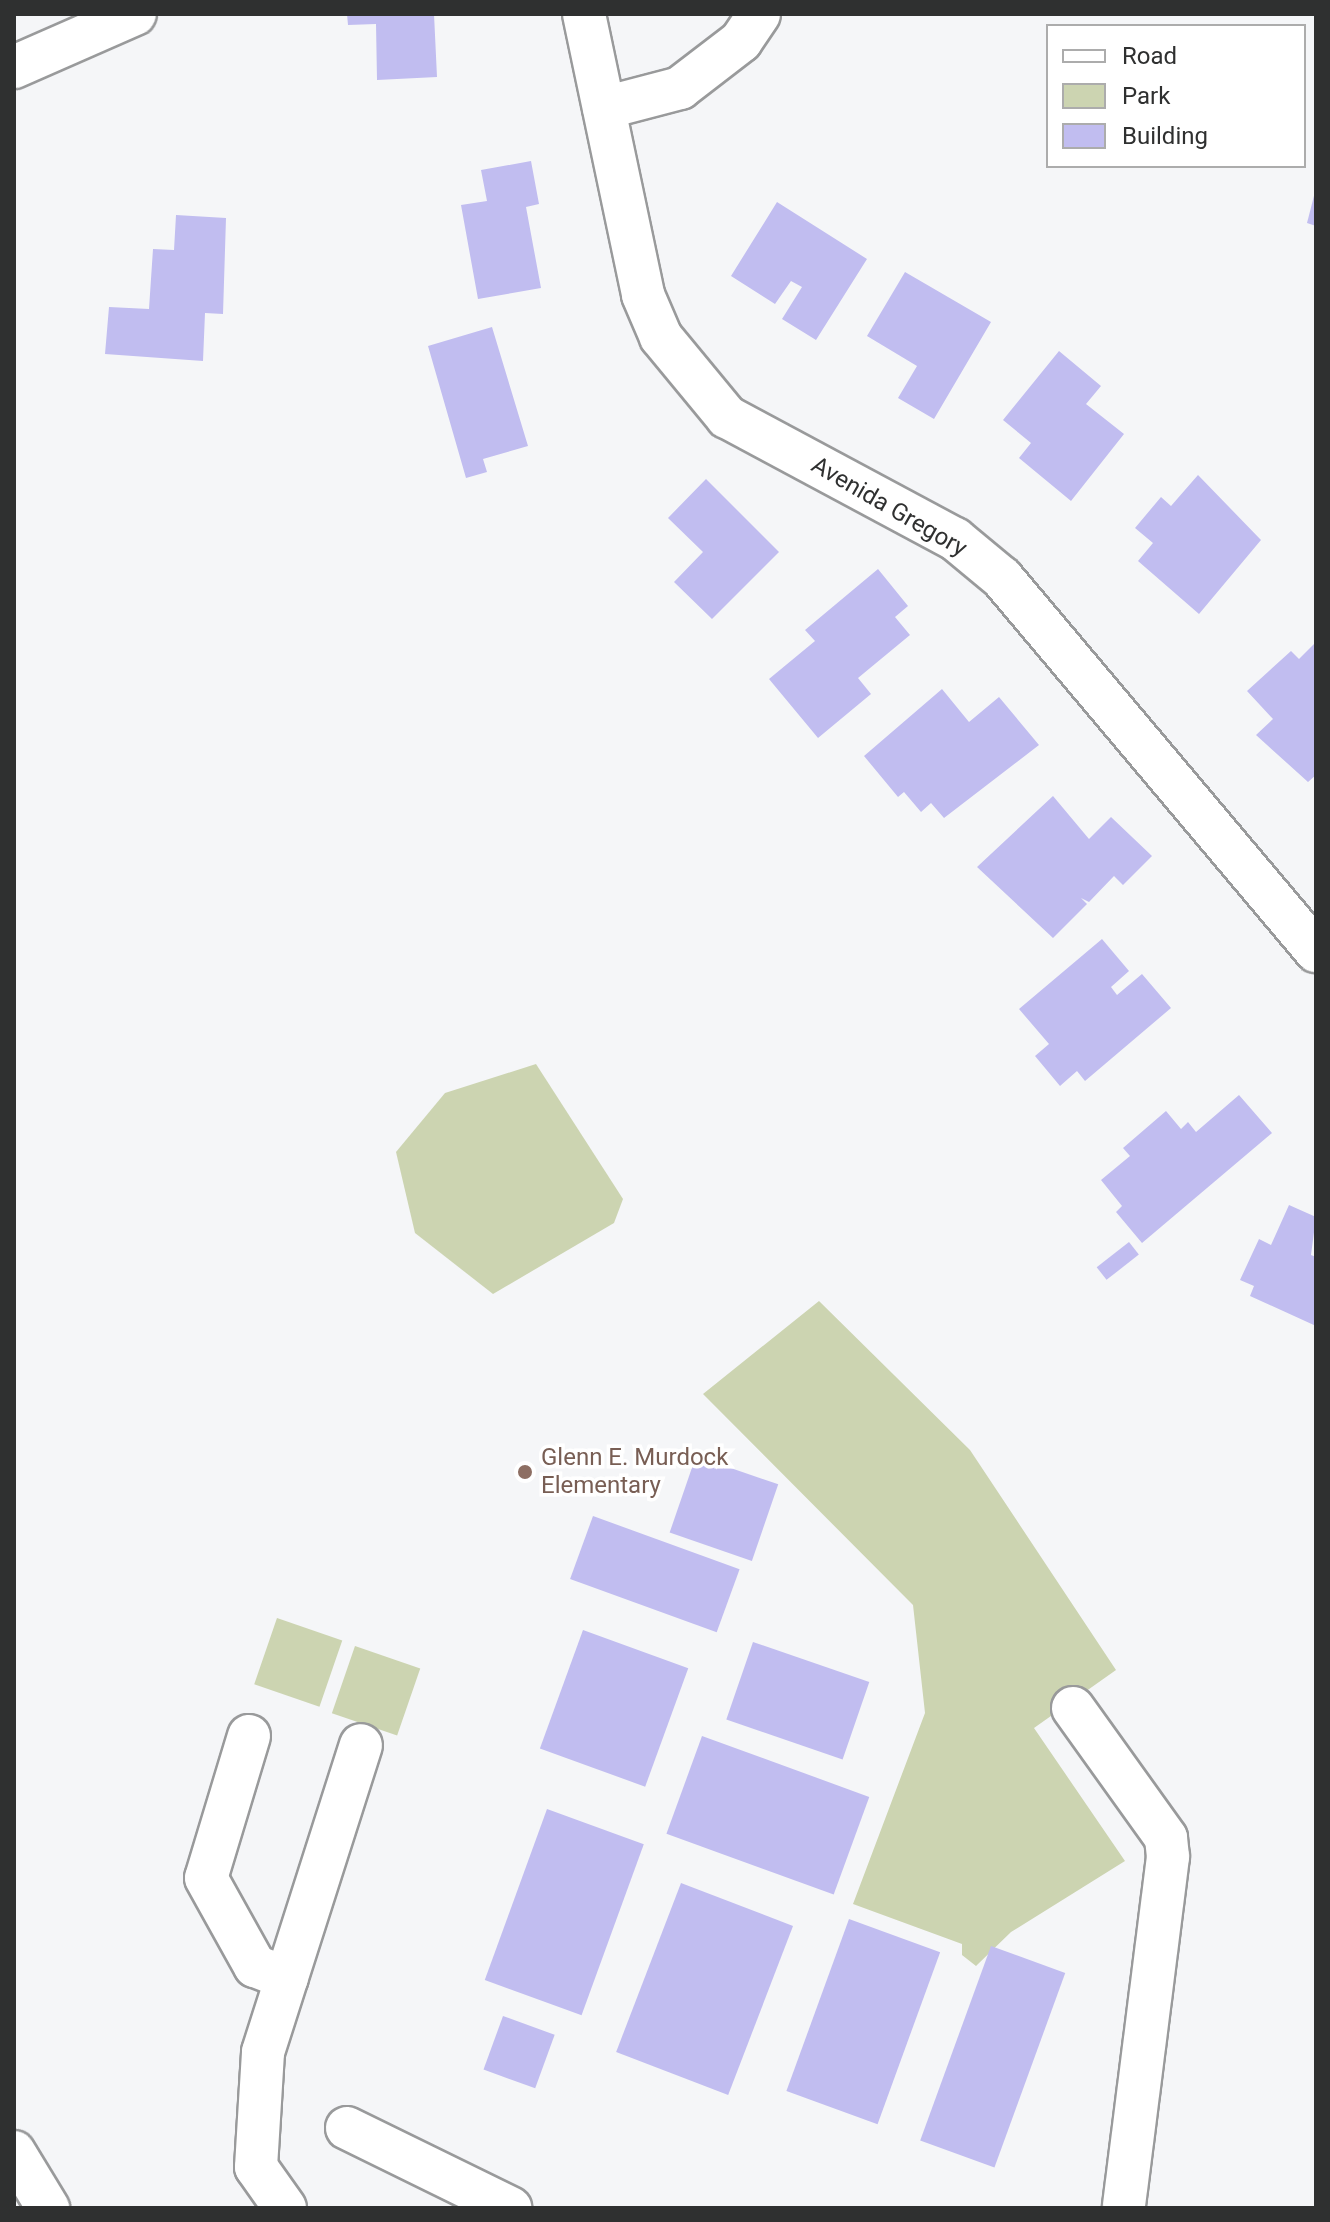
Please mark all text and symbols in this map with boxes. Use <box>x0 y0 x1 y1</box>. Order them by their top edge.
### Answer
legend <box>1046 24 1306 168</box>
text: Road <box>1122 42 1177 70</box>
text: Park <box>1122 82 1170 110</box>
text: Building <box>1122 122 1208 150</box>
street label: Avenida Gregory <box>806 451 972 563</box>
place label: Glenn E. Murdock Elementary <box>541 1444 728 1500</box>
marker: Glenn E. Murdock Elementary <box>516 1463 534 1481</box>

